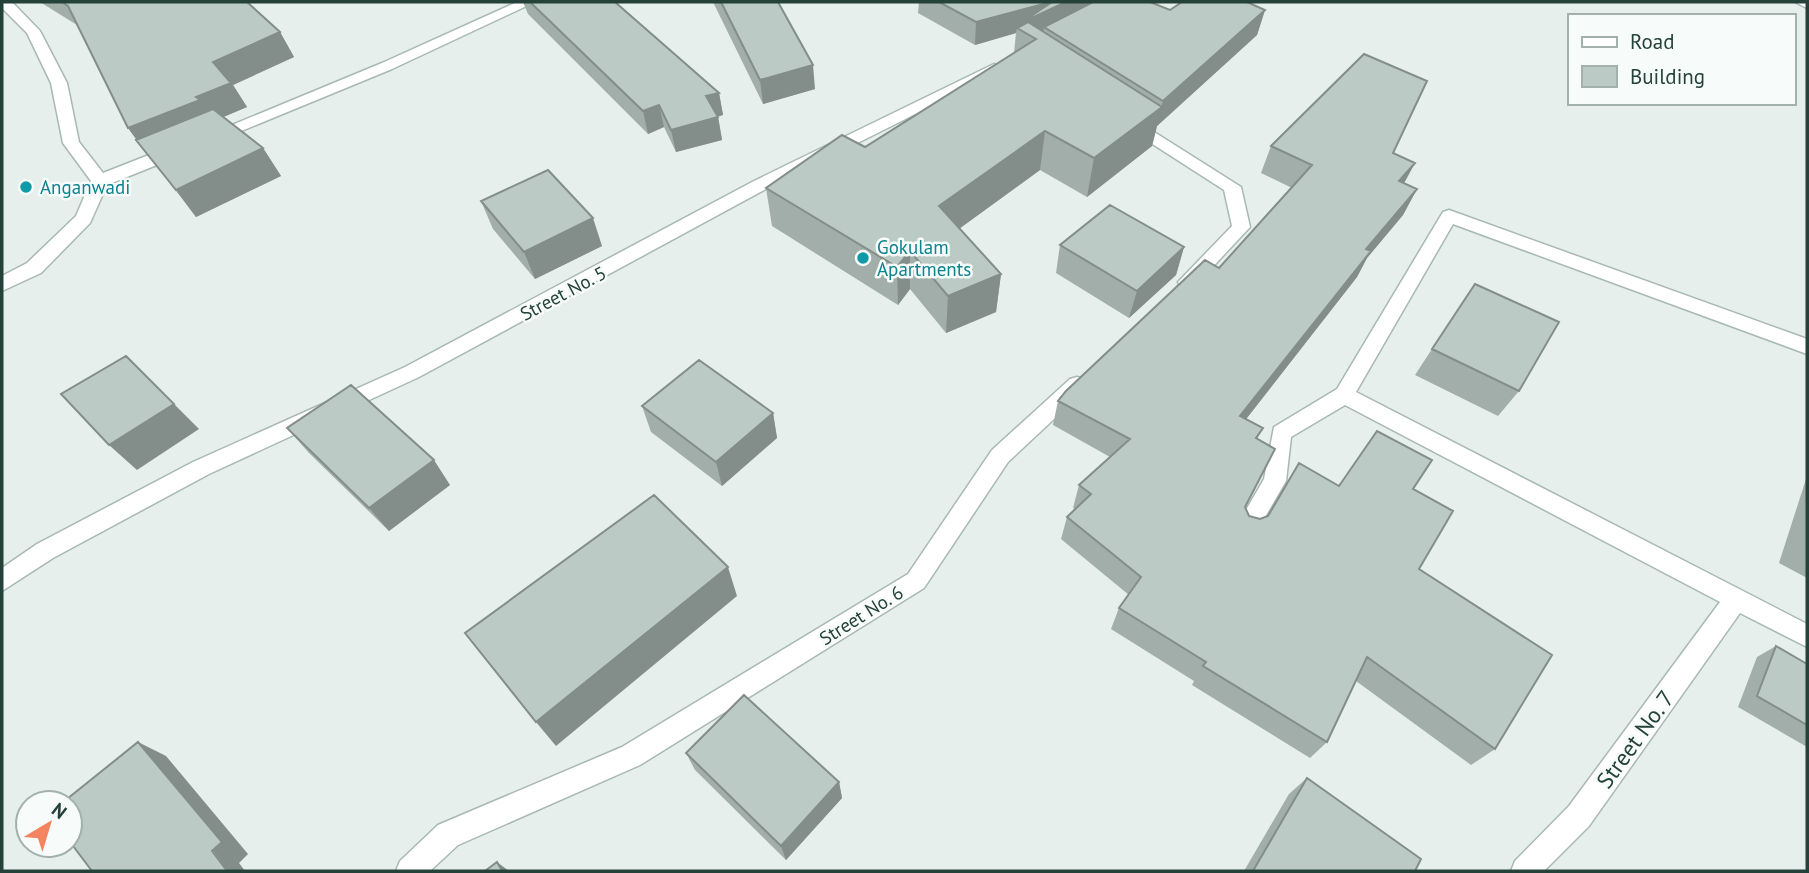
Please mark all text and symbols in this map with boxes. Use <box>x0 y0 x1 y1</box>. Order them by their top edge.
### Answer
legend <box>1568 14 1795 105</box>
text: Road <box>1630 28 1674 55</box>
text: Building <box>1630 63 1705 90</box>
place label: Anganwadi <box>40 175 130 199</box>
marker: Anganwadi <box>18 179 34 195</box>
place label: Gokulam Apartments <box>877 235 971 281</box>
marker: Gokulam Apartments <box>855 250 871 266</box>
street label: Street No. 5 <box>516 260 610 326</box>
street label: Street No. 6 <box>815 580 907 650</box>
street label: Street No. 7 <box>1590 684 1680 794</box>
north arrow <box>14 789 84 859</box>
text: N <box>47 797 72 824</box>

